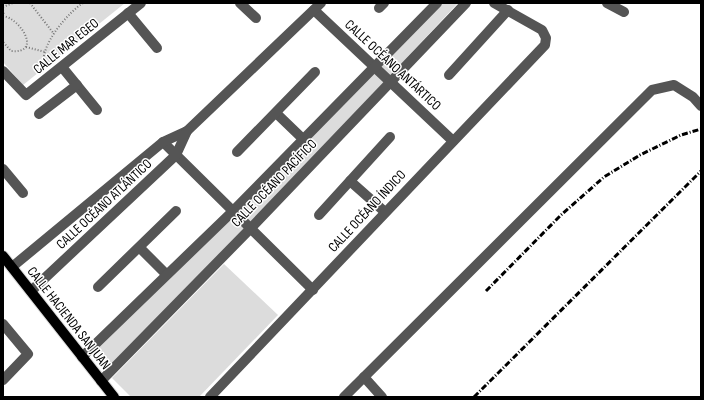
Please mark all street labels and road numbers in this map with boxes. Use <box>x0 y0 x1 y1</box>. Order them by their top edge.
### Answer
street label: CALLE MAR EGEO <box>30 14 102 78</box>
street label: CALLE OCÉANO ANTÁRTICO <box>341 16 445 114</box>
street label: CALLE OCÉANO PACÍFICO <box>228 135 320 231</box>
street label: CALLE OCÉANO ATLÁNTICO <box>53 155 155 253</box>
street label: CALLE OCÉANO ÍNDICO <box>325 166 409 256</box>
street label: CALLE HACIENDA SAN JUAN <box>24 263 114 373</box>

